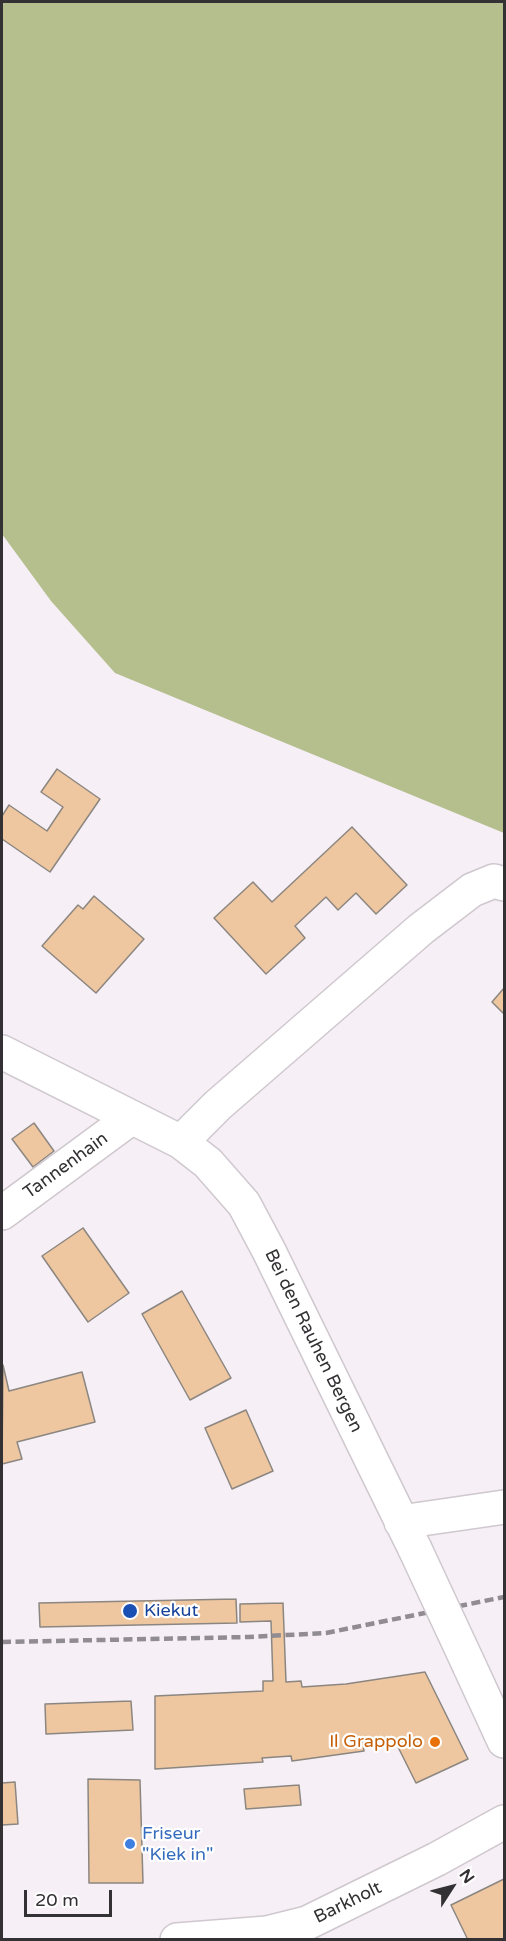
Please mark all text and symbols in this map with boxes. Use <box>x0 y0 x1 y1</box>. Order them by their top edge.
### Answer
street label: Tannenhain <box>20 1128 112 1204</box>
street label: Bei den Rauhen Bergen <box>259 1246 367 1436</box>
place label: Kiekut <box>144 1600 198 1622</box>
marker: Kiekut <box>121 1602 139 1620</box>
place label: Il Grappolo <box>329 1731 423 1753</box>
marker: Il Grappolo <box>428 1735 442 1749</box>
place label: Friseur "Kiek in" <box>142 1823 213 1866</box>
marker: Friseur "Kiek in" <box>123 1837 137 1851</box>
north arrow <box>422 1857 482 1917</box>
text: N <box>455 1865 478 1887</box>
street label: Barkholt <box>311 1877 385 1929</box>
scale bar <box>27 1878 116 1916</box>
text: 20 m <box>35 1889 79 1911</box>

